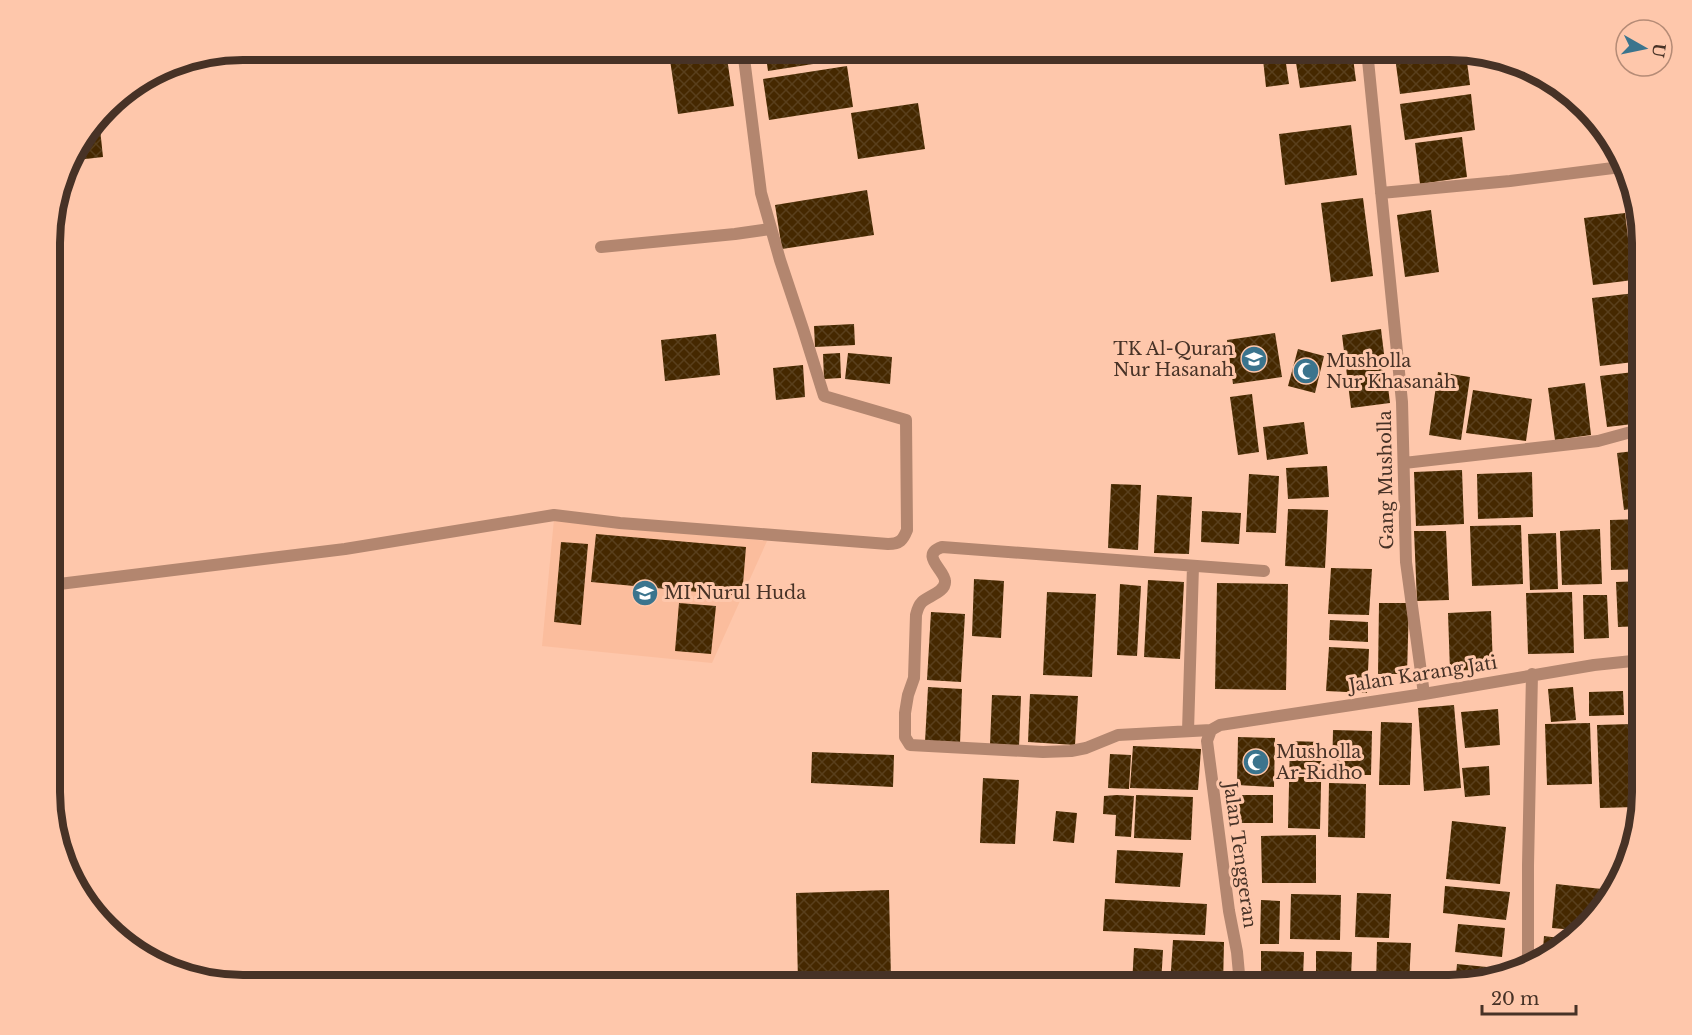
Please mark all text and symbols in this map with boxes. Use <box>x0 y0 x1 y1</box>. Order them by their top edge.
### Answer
north arrow <box>1614 18 1674 78</box>
text: U <box>1648 42 1670 59</box>
place label: TK Al-Quran Nur Hasanah <box>1113 338 1234 381</box>
school or university icon: TK Al-Quran Nur Hasanah <box>1239 344 1269 374</box>
place label: Musholla Nur Khasanah <box>1326 350 1456 393</box>
mosque icon: Musholla Nur Khasanah <box>1291 356 1321 386</box>
street label: Gang Musholla <box>1374 410 1398 550</box>
school or university icon: MI Nurul Huda <box>630 578 660 608</box>
place label: MI Nurul Huda <box>664 582 806 604</box>
street label: Jalan Karang Jati <box>1345 651 1499 697</box>
place label: Musholla Ar-Ridho <box>1275 741 1363 784</box>
mosque icon: Musholla Ar-Ridho <box>1241 747 1271 777</box>
street label: Jalan Tenggeran <box>1219 779 1261 929</box>
scale bar <box>1482 978 1576 1016</box>
text: 20 m <box>1491 988 1539 1010</box>

